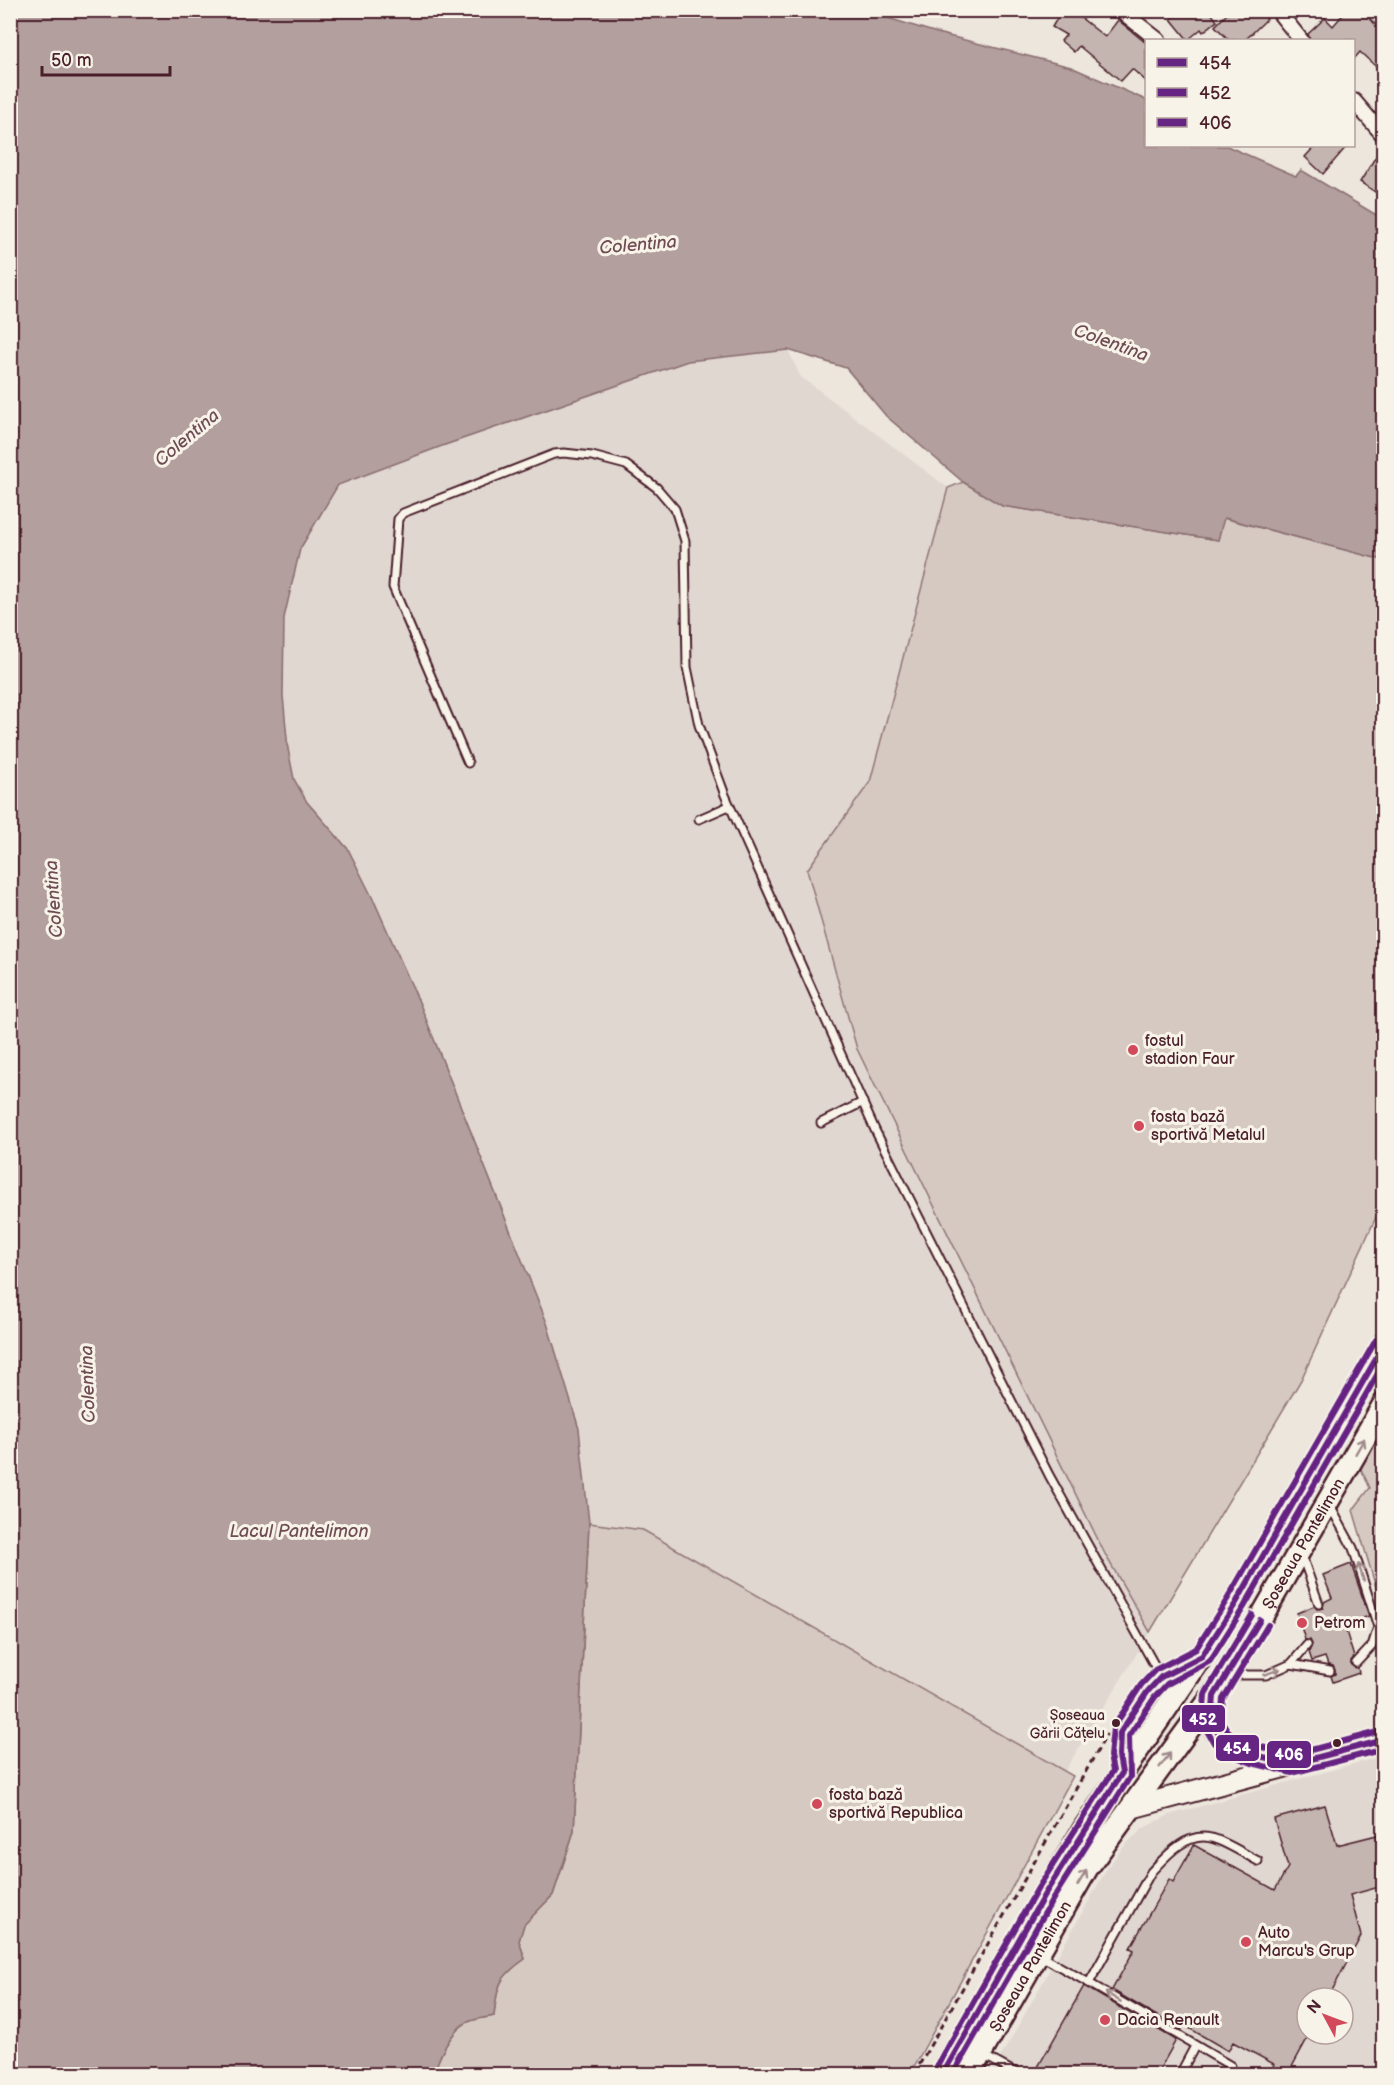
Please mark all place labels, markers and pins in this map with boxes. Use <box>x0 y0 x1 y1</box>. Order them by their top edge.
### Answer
place label: fostul stadion Faur <box>1145 1032 1235 1069</box>
marker: fostul stadion Faur <box>1126 1043 1140 1057</box>
place label: fosta bază sportivă Metalul <box>1151 1108 1265 1145</box>
marker: fosta bază sportivă Metalul <box>1132 1119 1146 1133</box>
place label: Petrom <box>1314 1614 1366 1633</box>
marker: Petrom <box>1295 1616 1309 1630</box>
place label: Șoseaua Gării Cățelu <box>1030 1707 1105 1742</box>
marker: Șoseaua Gării Cățelu <box>1110 1717 1122 1729</box>
unlabelled marker <box>1331 1737 1343 1749</box>
place label: fosta bază sportivă Republica <box>829 1786 963 1823</box>
marker: fosta bază sportivă Republica <box>810 1797 824 1811</box>
place label: Auto Marcu's Grup <box>1258 1924 1354 1961</box>
marker: Auto Marcu's Grup <box>1239 1935 1253 1949</box>
place label: Dacia Renault <box>1117 2011 1220 2030</box>
marker: Dacia Renault <box>1098 2013 1112 2027</box>

